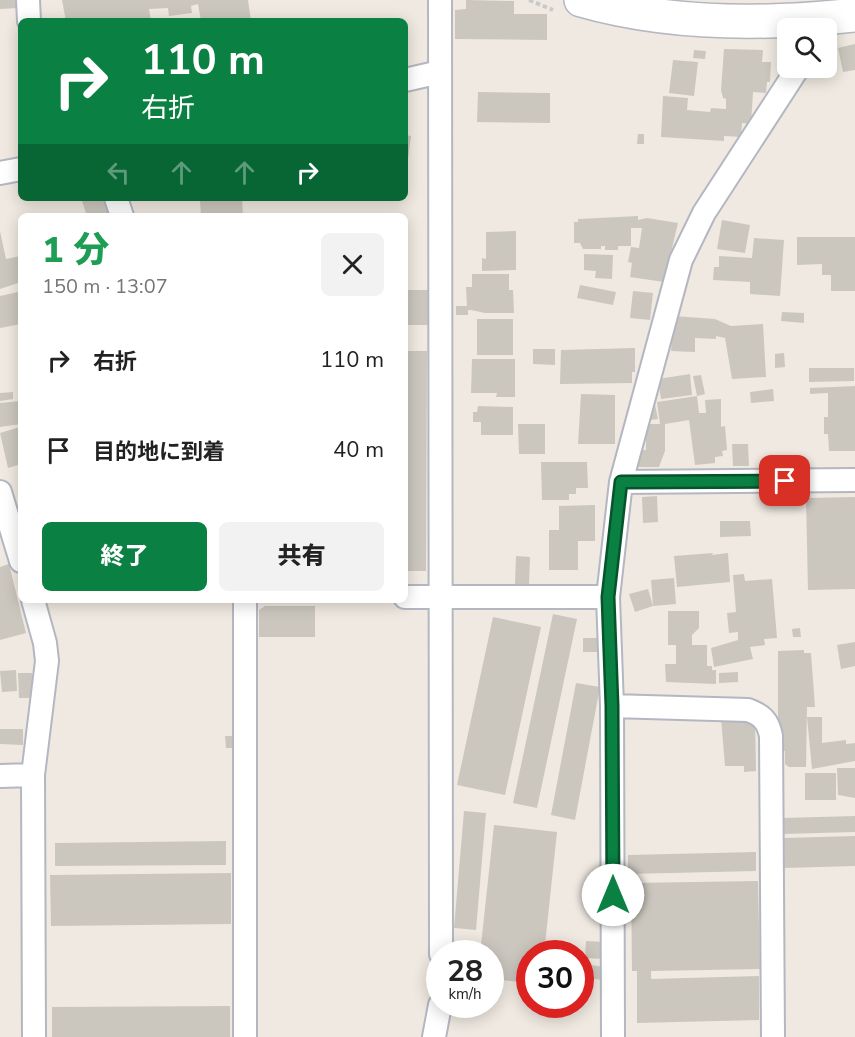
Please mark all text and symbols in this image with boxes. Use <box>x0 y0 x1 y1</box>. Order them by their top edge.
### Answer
map controls <box>777 18 837 78</box>
button: search <box>777 18 837 78</box>
text: 110 m <box>141 32 265 89</box>
icon: right <box>42 42 120 120</box>
text: 右折 <box>141 90 195 127</box>
icon: left <box>102 156 135 189</box>
icon: ahead <box>165 156 198 189</box>
icon: ahead <box>228 156 261 189</box>
icon: right <box>291 156 324 189</box>
text: 1 分 <box>42 226 110 275</box>
button: close <box>321 233 384 296</box>
text: 150 m · 13:07 <box>42 273 168 300</box>
icon: right <box>42 344 75 377</box>
text: 110 m <box>320 345 384 375</box>
text: 右折 <box>93 347 137 377</box>
icon: arrive <box>42 434 75 467</box>
text: 40 m <box>333 435 384 465</box>
text: 目的地に到着 <box>93 437 225 467</box>
pin <box>759 455 810 506</box>
icon: arrive <box>768 464 801 497</box>
button: 終了 <box>42 522 207 591</box>
button: 共有 <box>219 522 384 591</box>
position arrow <box>581 863 645 927</box>
speed limit sign: 30 <box>516 940 594 1018</box>
text: 28 <box>447 951 483 992</box>
text: km/h <box>448 984 482 1004</box>

